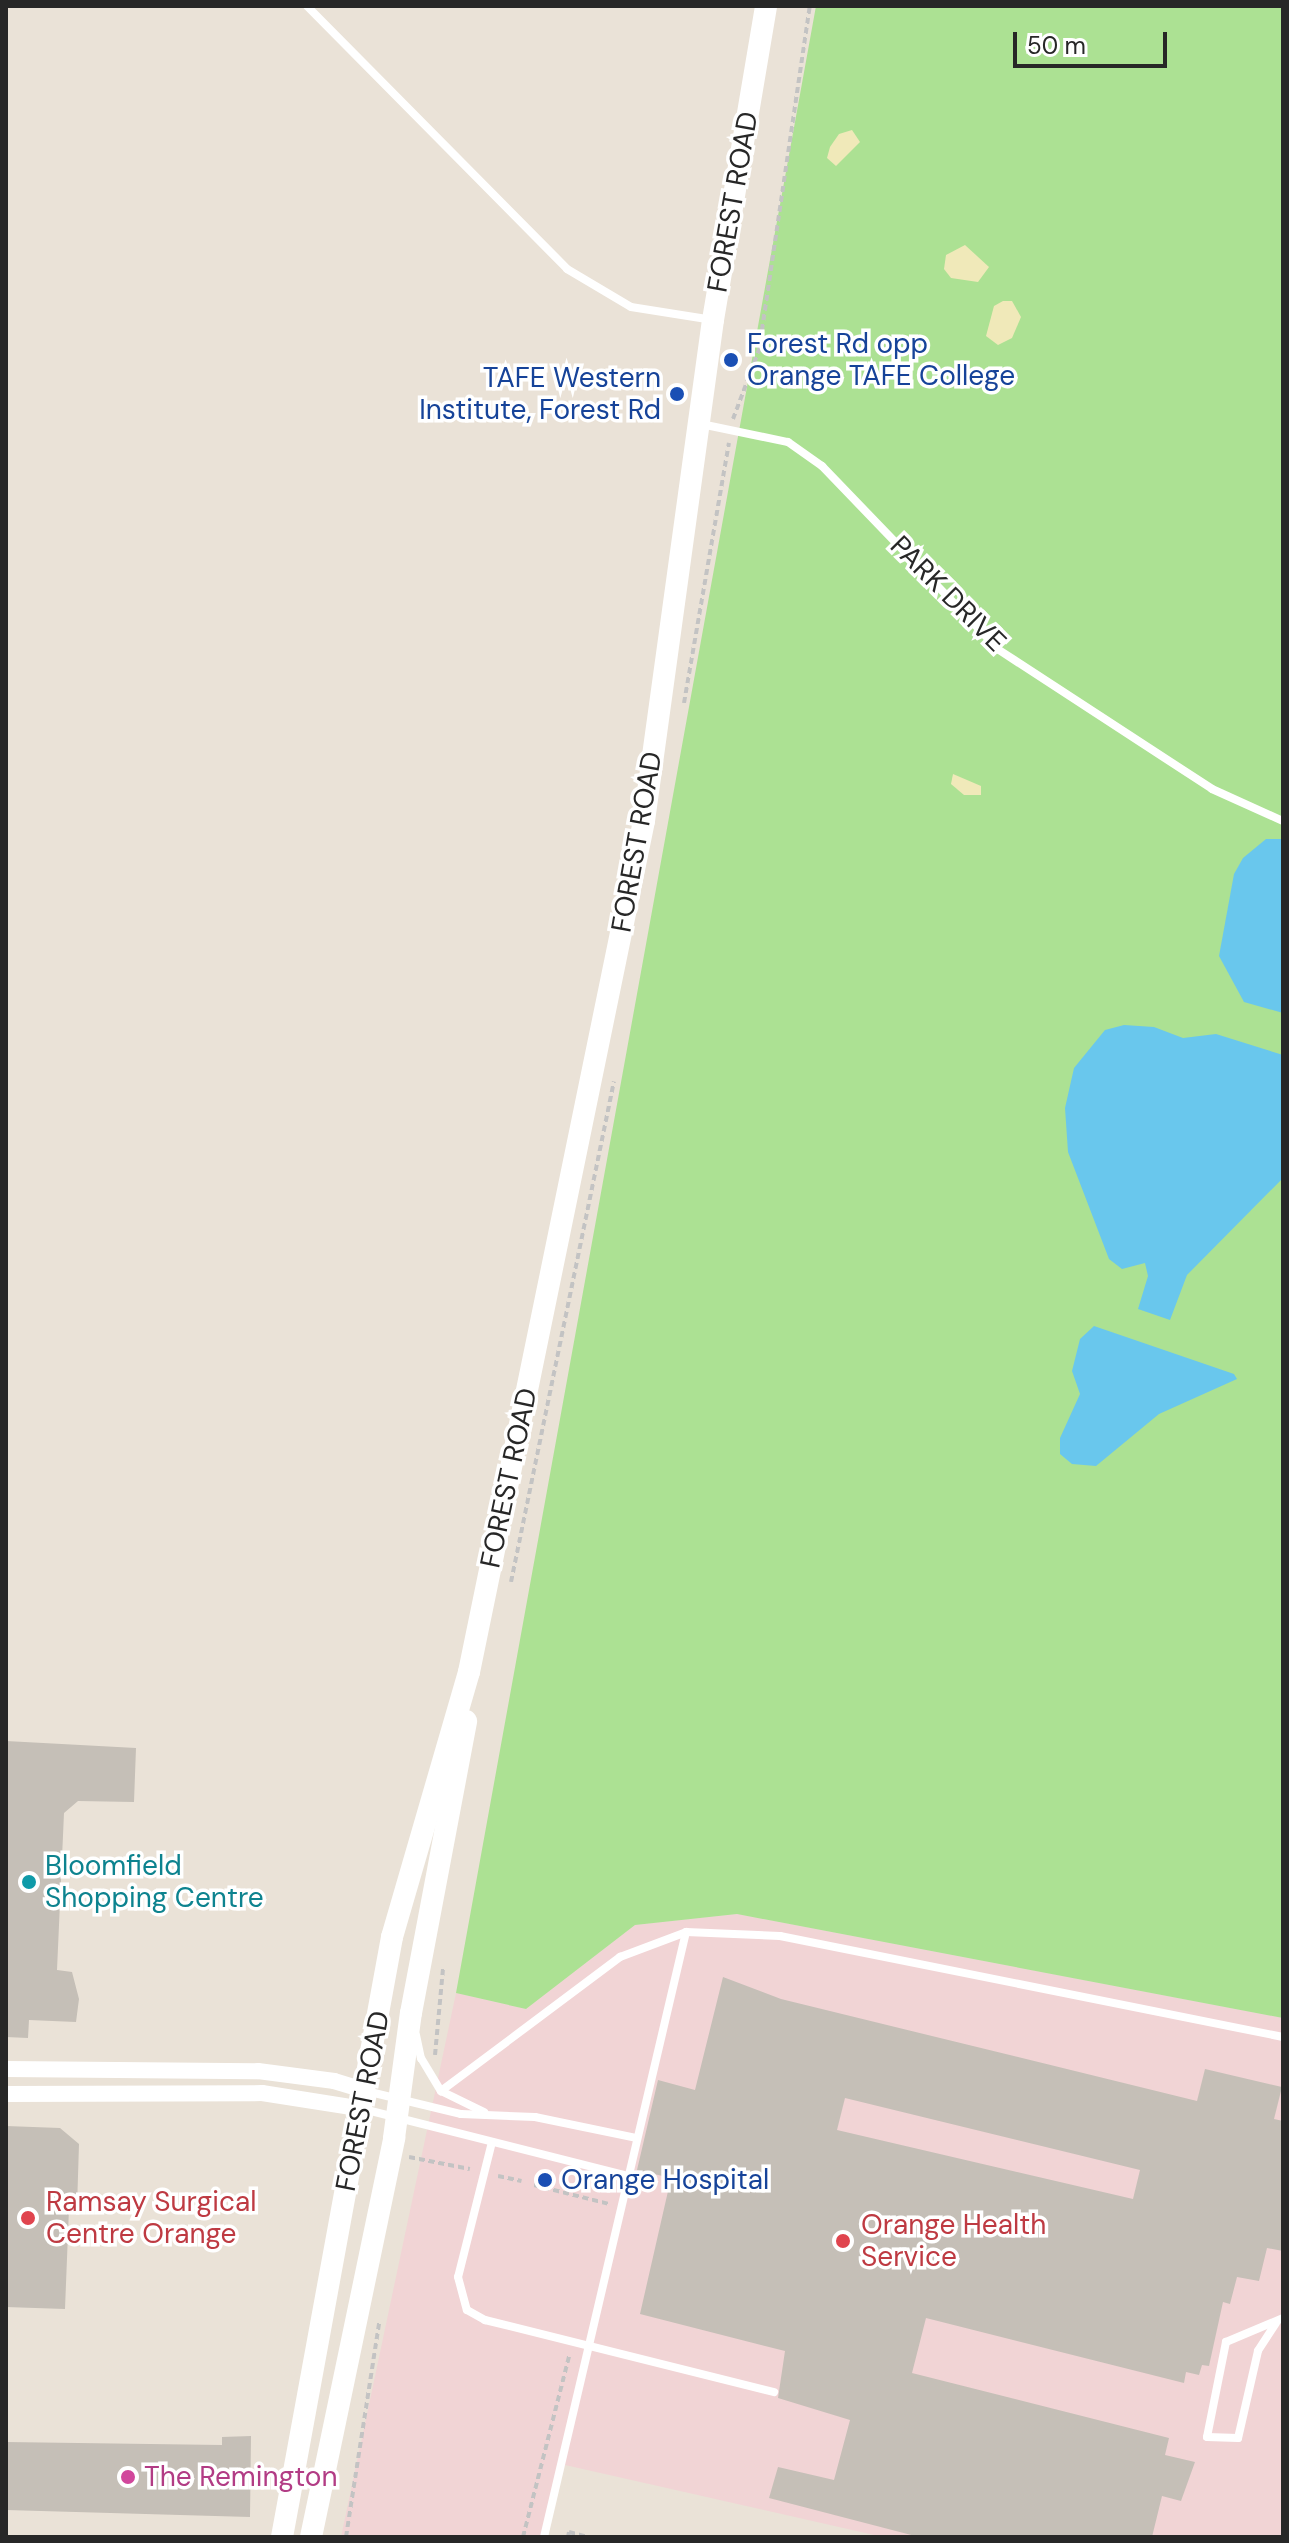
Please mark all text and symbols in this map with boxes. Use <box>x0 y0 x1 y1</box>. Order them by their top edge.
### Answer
scale bar <box>1017 16 1171 66</box>
text: 50 m <box>1027 30 1086 61</box>
street label: FOREST ROAD <box>701 109 765 295</box>
place label: Forest Rd opp Orange TAFE College <box>747 327 1015 393</box>
marker: Forest Rd opp Orange TAFE College <box>722 351 740 369</box>
place label: TAFE Western Institute, Forest Rd <box>419 361 661 427</box>
marker: TAFE Western Institute, Forest Rd <box>668 385 686 403</box>
street label: PARK DRIVE <box>883 529 1013 659</box>
street label: FOREST ROAD <box>605 749 669 935</box>
street label: FOREST ROAD <box>474 1385 544 1571</box>
place label: Bloomfield Shopping Centre <box>45 1849 264 1915</box>
marker: Bloomfield Shopping Centre <box>20 1873 38 1891</box>
street label: FOREST ROAD <box>329 2008 397 2194</box>
place label: Orange Hospital <box>561 2163 769 2197</box>
marker: Orange Hospital <box>536 2171 554 2189</box>
place label: Ramsay Surgical Centre Orange <box>46 2185 256 2251</box>
marker: Ramsay Surgical Centre Orange <box>17 2207 39 2229</box>
place label: Orange Health Service <box>861 2208 1046 2274</box>
marker: Orange Health Service <box>832 2230 854 2252</box>
place label: The Remington <box>144 2460 337 2494</box>
marker: The Remington <box>119 2468 137 2486</box>

